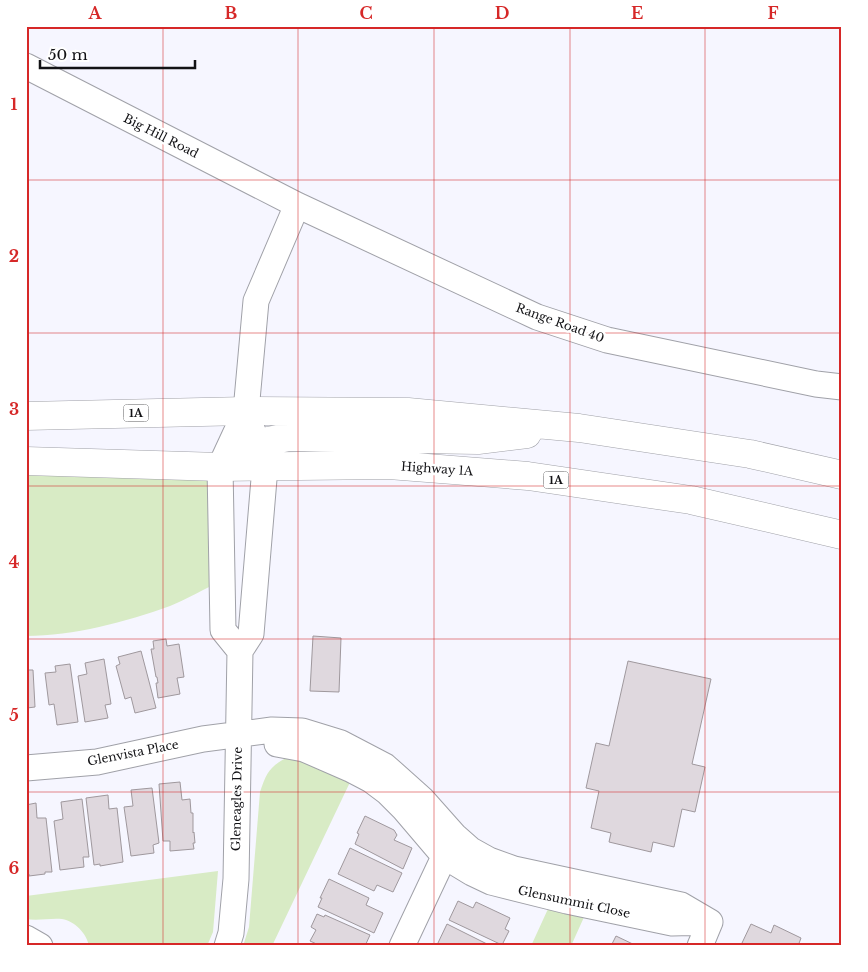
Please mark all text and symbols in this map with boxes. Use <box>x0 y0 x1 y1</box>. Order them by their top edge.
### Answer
text: A <box>88 3 103 23</box>
text: B <box>225 3 238 23</box>
text: C <box>359 3 373 23</box>
text: D <box>495 3 509 23</box>
text: E <box>631 3 643 23</box>
text: F <box>767 3 779 23</box>
scale bar <box>40 38 195 70</box>
text: 50 m <box>48 45 88 64</box>
text: 1 <box>11 94 18 114</box>
street label: Big Hill Road <box>121 110 201 161</box>
text: 2 <box>9 246 19 266</box>
street label: Range Road 40 <box>514 300 606 345</box>
text: 3 <box>9 399 19 419</box>
road number: 1A <box>124 404 148 422</box>
street label: Highway 1A <box>400 458 474 479</box>
road number: 1A <box>544 472 568 488</box>
text: 4 <box>9 552 19 572</box>
text: 5 <box>9 705 19 725</box>
street label: Glenvista Place <box>86 736 180 769</box>
street label: Gleneagles Drive <box>228 747 245 851</box>
text: 6 <box>9 858 20 878</box>
street label: Glensummit Close <box>517 882 632 921</box>

